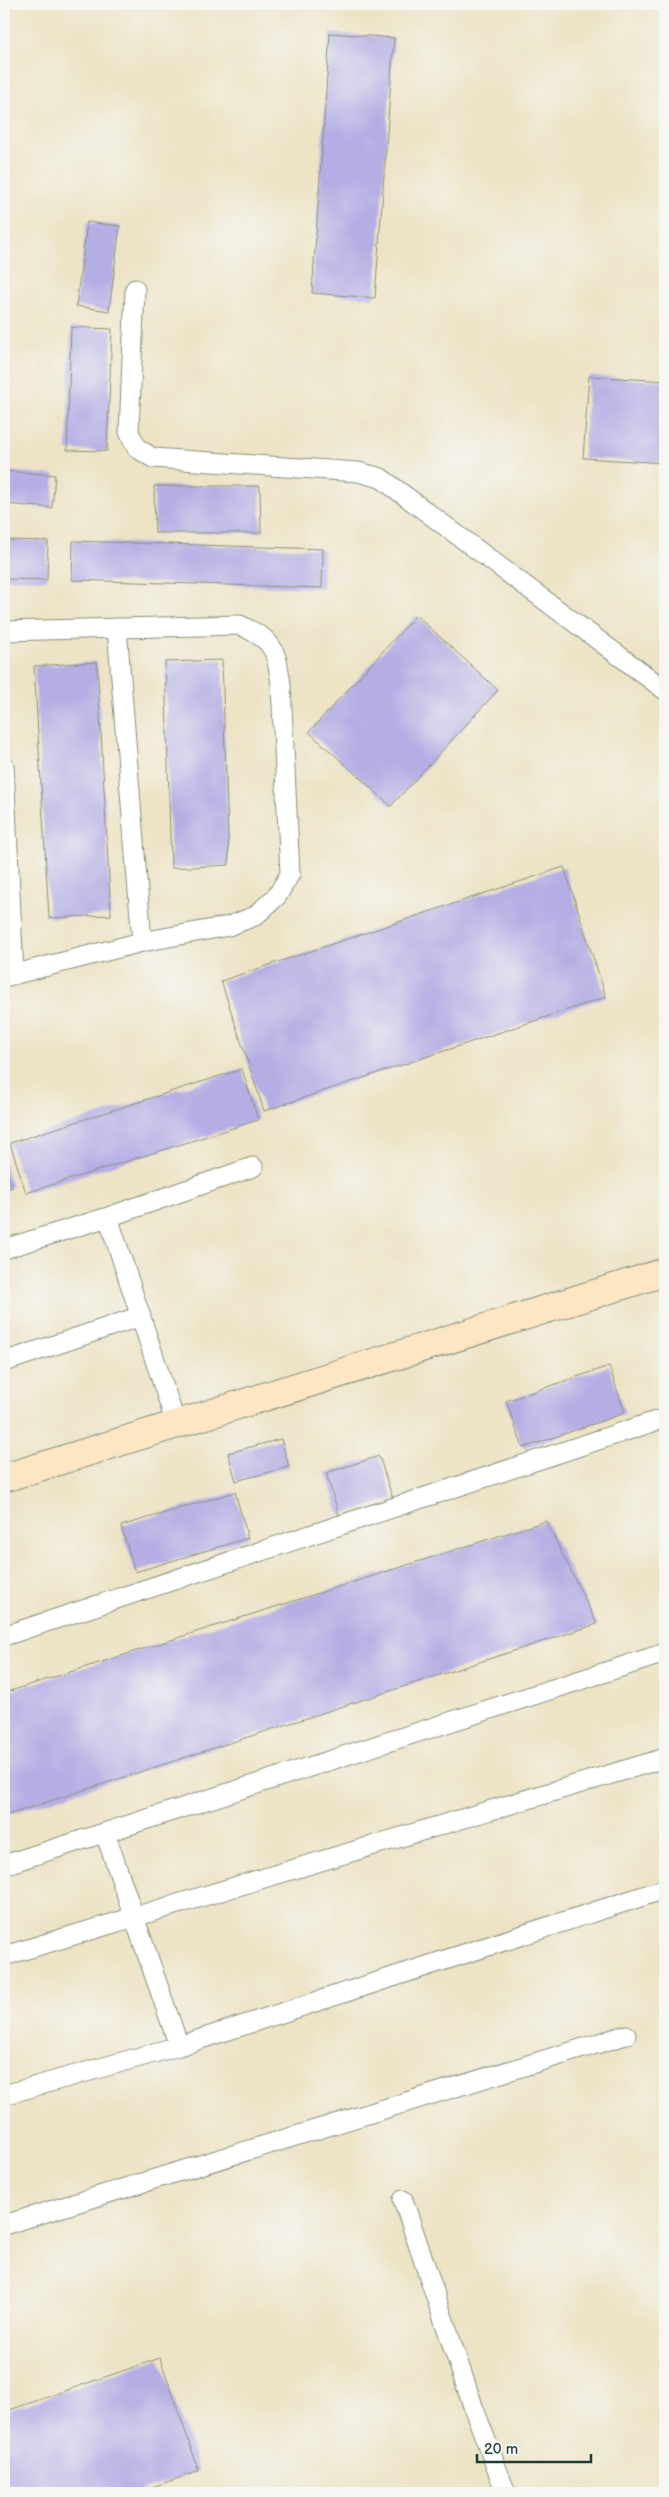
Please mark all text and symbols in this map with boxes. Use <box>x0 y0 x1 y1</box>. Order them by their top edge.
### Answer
scale bar <box>477 2432 590 2464</box>
text: 20 m <box>484 2440 518 2459</box>

